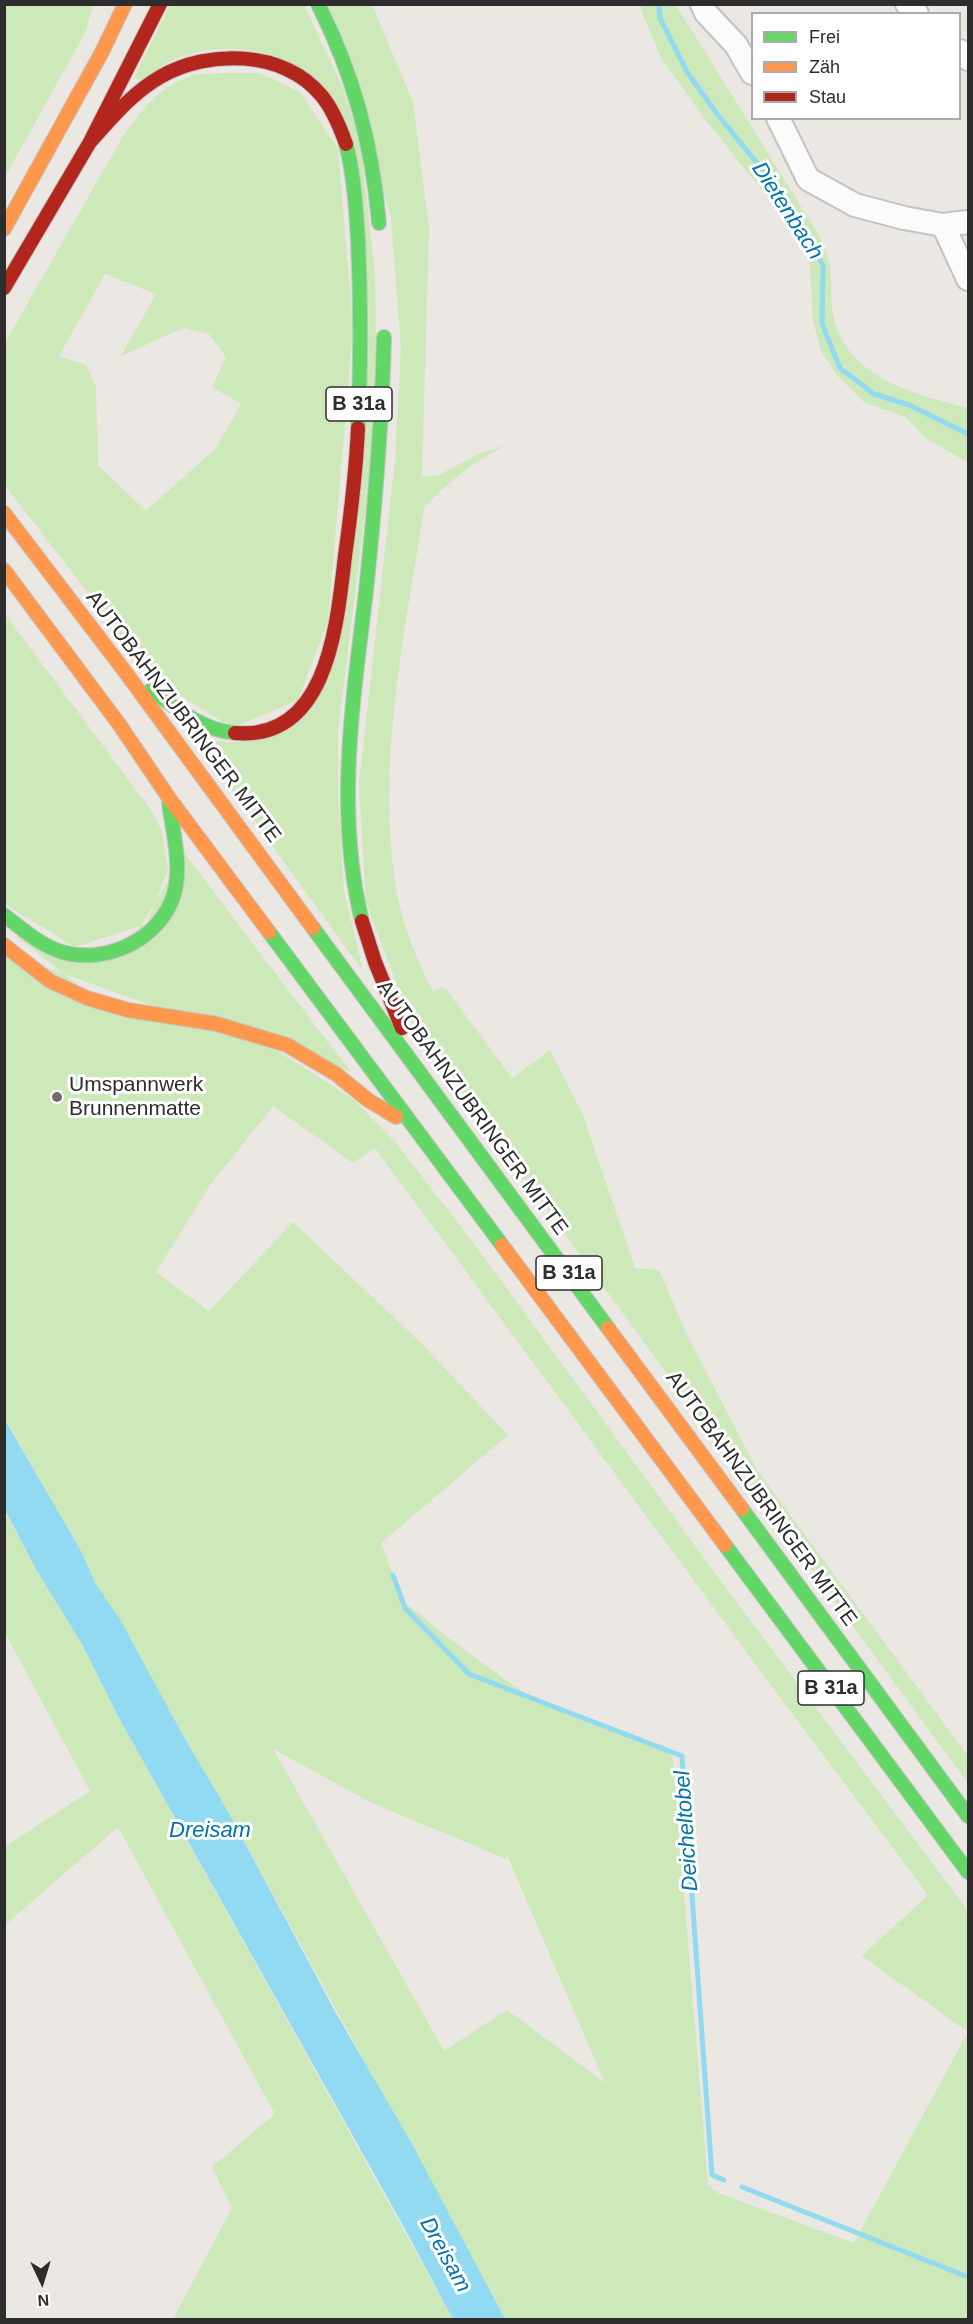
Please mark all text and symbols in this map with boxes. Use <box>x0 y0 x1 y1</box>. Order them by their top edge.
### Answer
legend <box>751 12 961 120</box>
text: Frei <box>809 27 840 47</box>
text: Zäh <box>809 57 840 77</box>
text: Stau <box>809 87 846 107</box>
water label: Dietenbach <box>746 157 828 265</box>
road number: B 31a <box>326 387 392 421</box>
street label: AUTOBAHNZUBRINGER MITTE <box>80 586 286 848</box>
street label: AUTOBAHNZUBRINGER MITTE <box>371 976 573 1240</box>
place label: Umspannwerk Brunnenmatte <box>69 1072 203 1122</box>
marker: Umspannwerk Brunnenmatte <box>50 1090 64 1104</box>
road number: B 31a <box>536 1256 602 1290</box>
street label: AUTOBAHNZUBRINGER MITTE <box>660 1367 862 1631</box>
road number: B 31a <box>798 1671 864 1705</box>
water label: Deicheltobel <box>670 1770 704 1892</box>
water label: Dreisam <box>169 1818 251 1844</box>
water label: Dreisam <box>414 2213 476 2297</box>
north arrow <box>12 2252 72 2312</box>
text: N <box>37 2292 50 2309</box>

